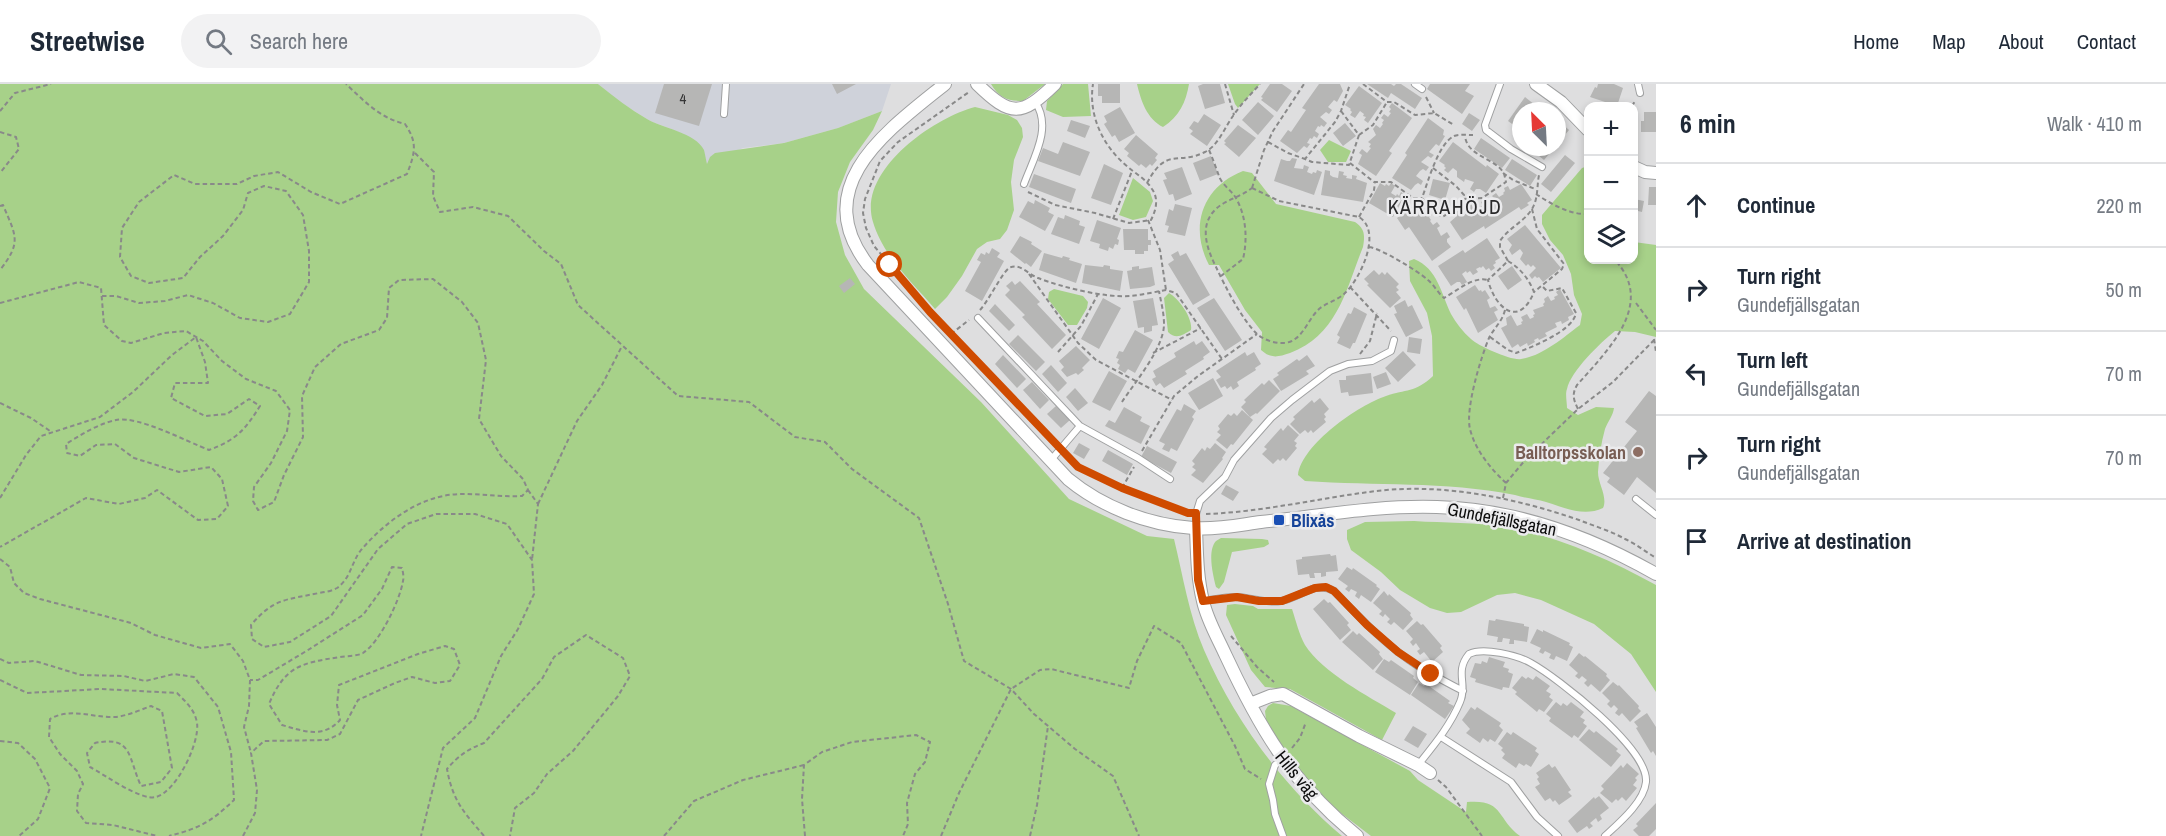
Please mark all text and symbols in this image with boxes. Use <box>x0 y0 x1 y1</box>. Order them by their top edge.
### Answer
search box <box>181 14 601 68</box>
text: Streetwise <box>30 22 145 60</box>
icon: search <box>202 25 235 58</box>
text: Search here <box>250 26 348 56</box>
text: Home <box>1853 27 1899 56</box>
text: Map <box>1932 27 1966 56</box>
text: About <box>1999 27 2044 56</box>
text: Contact <box>2077 27 2136 56</box>
house number: 4 <box>680 88 687 109</box>
north arrow <box>1512 102 1566 156</box>
map controls <box>1584 102 1638 264</box>
button: + <box>1584 102 1638 156</box>
text: 6 min <box>1680 106 1736 141</box>
text: Walk · 410 m <box>2047 110 2142 137</box>
button: − <box>1584 156 1638 210</box>
icon: ahead <box>1680 189 1713 222</box>
text: Continue <box>1737 190 1815 220</box>
text: 220 m <box>2096 192 2142 219</box>
district label: KÄRRAHÖJD <box>1388 193 1502 220</box>
button: layers <box>1584 210 1638 264</box>
route start <box>876 251 902 277</box>
text: Turn right <box>1737 261 1821 291</box>
icon: right <box>1680 273 1713 306</box>
text: 50 m <box>2106 276 2142 303</box>
text: Gundefjällsgatan <box>1737 291 1860 318</box>
text: Turn left <box>1737 345 1808 375</box>
icon: left <box>1680 357 1713 390</box>
text: 70 m <box>2106 360 2142 387</box>
text: Gundefjällsgatan <box>1737 375 1860 402</box>
text: Turn right <box>1737 429 1821 459</box>
place label: Balltorpsskolan <box>1515 440 1626 465</box>
icon: right <box>1680 441 1713 474</box>
text: 70 m <box>2106 444 2142 471</box>
marker: Balltorpsskolan <box>1631 445 1645 459</box>
text: Gundefjällsgatan <box>1737 459 1860 486</box>
street label: Gundefjällsgatan <box>1445 496 1559 542</box>
place label: Blixås <box>1291 508 1335 533</box>
marker: Blixås <box>1272 513 1286 527</box>
icon: arrive <box>1680 525 1713 558</box>
text: Arrive at destination <box>1737 526 1911 556</box>
route end <box>1417 660 1443 686</box>
street label: Hills väg <box>1269 745 1325 805</box>

